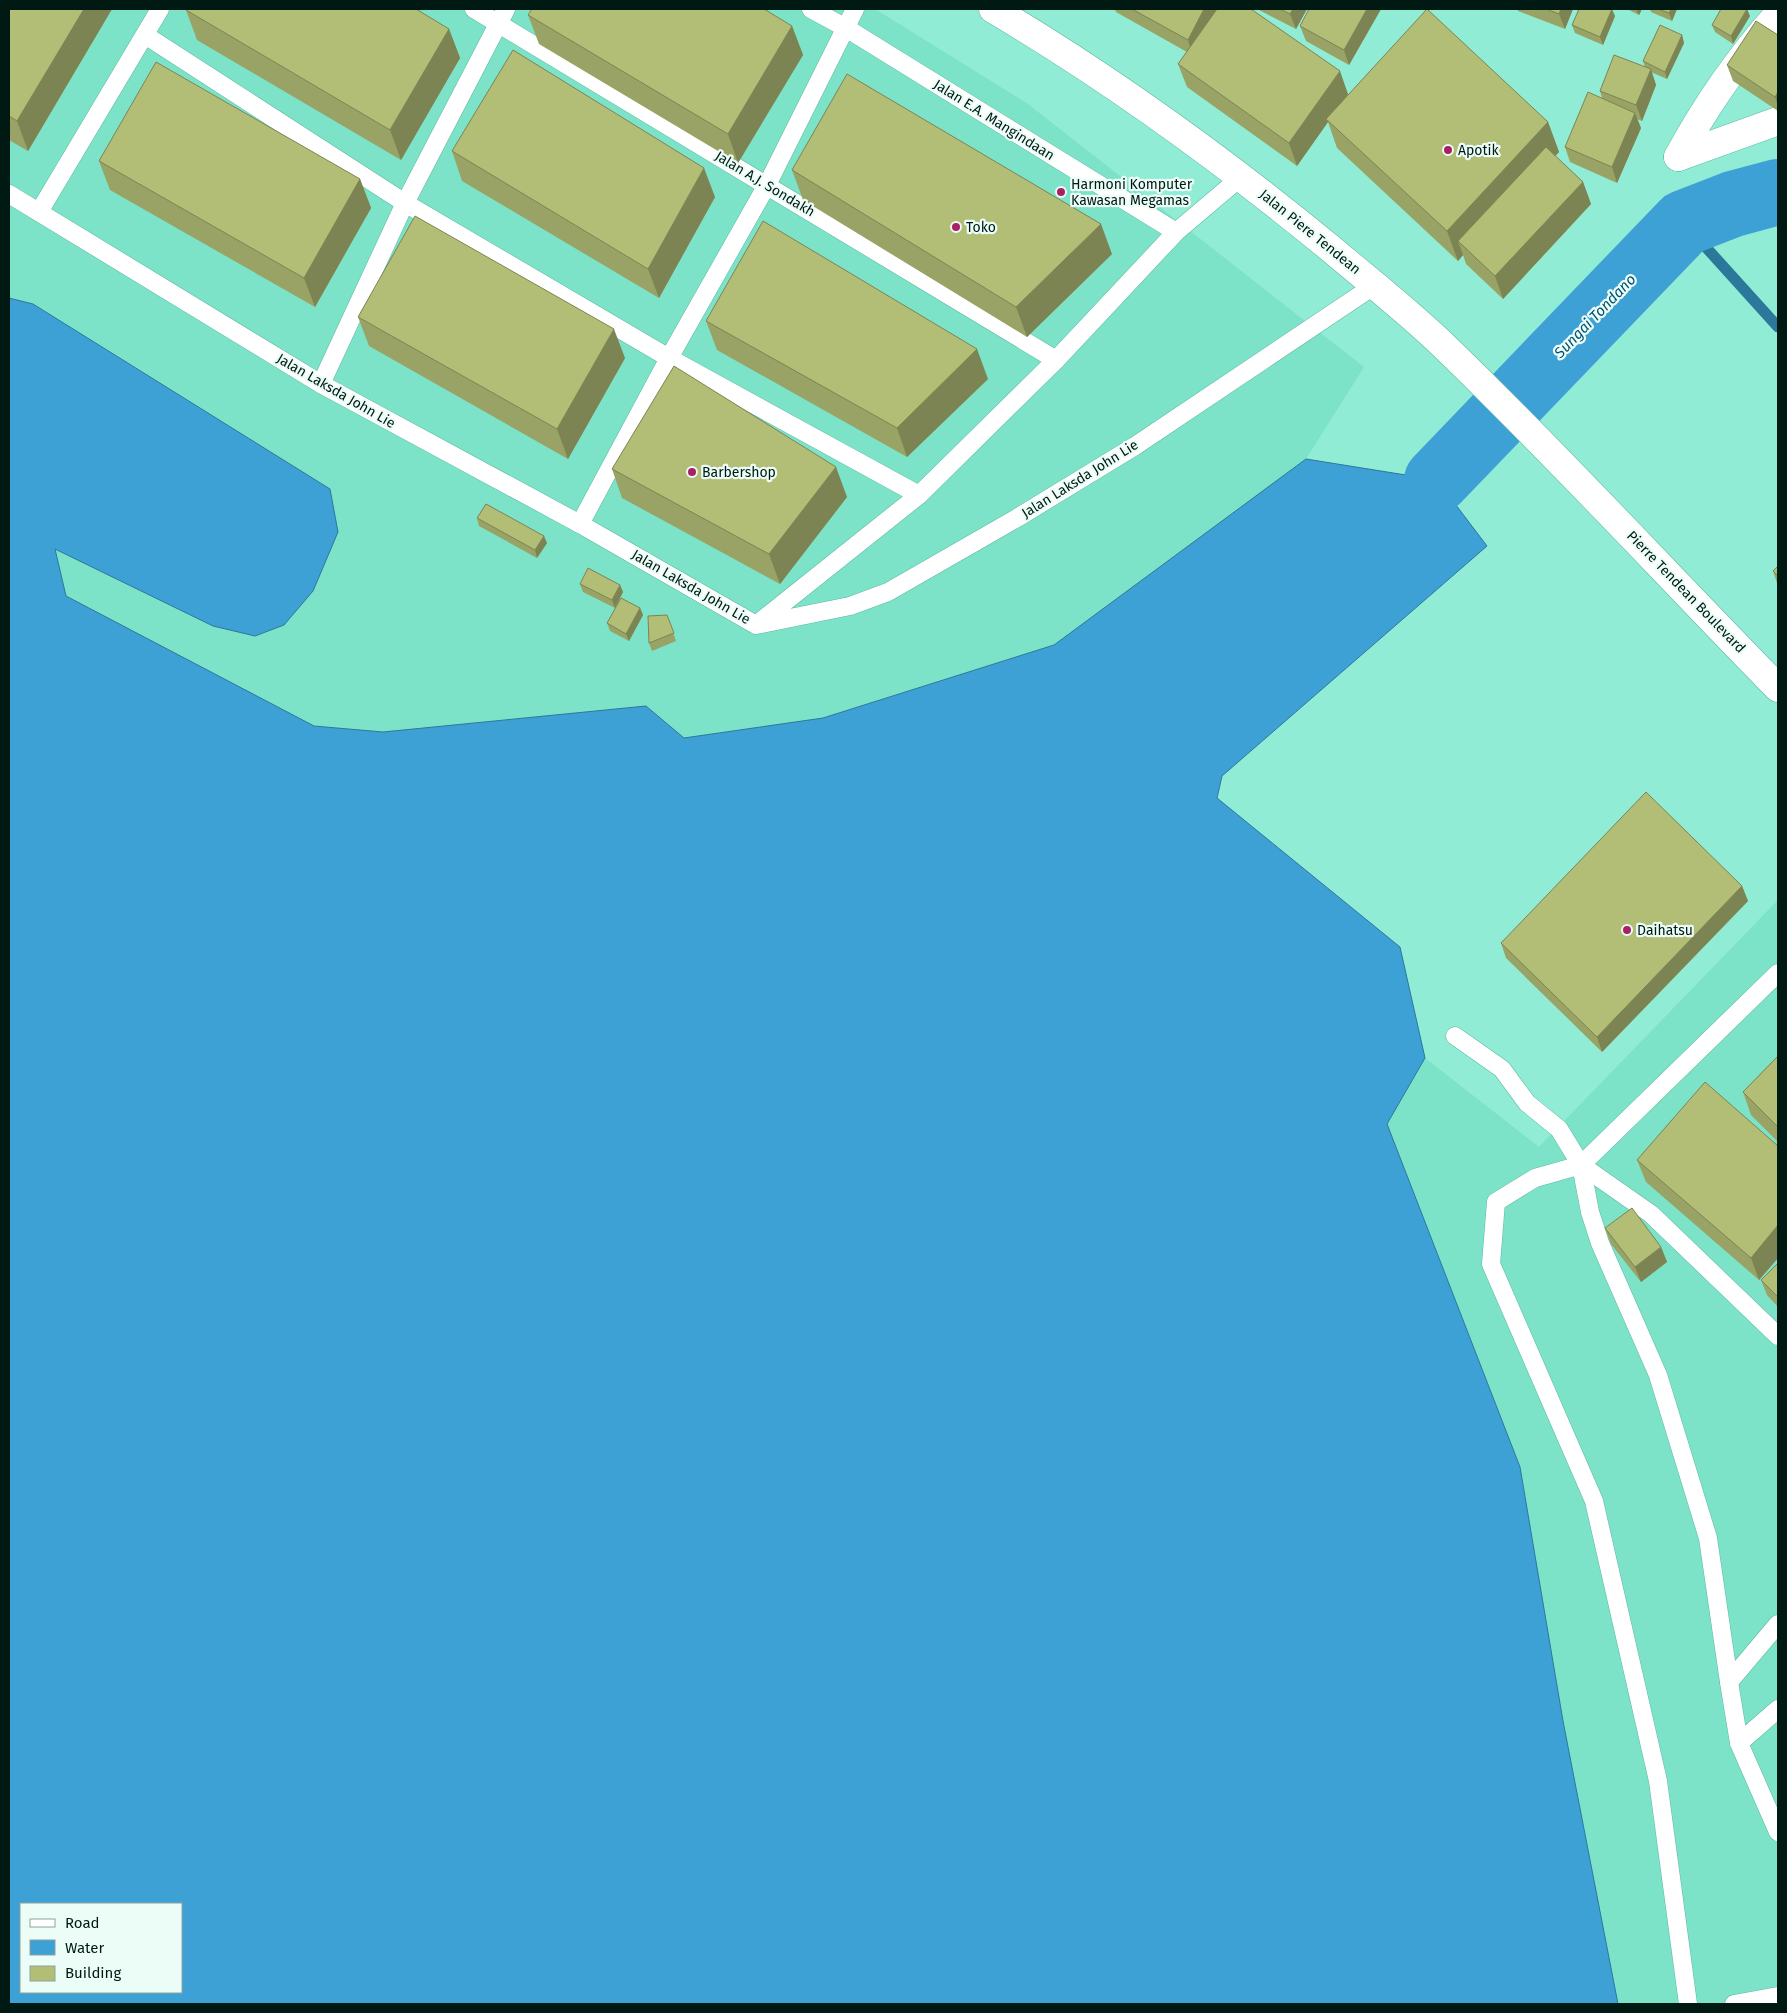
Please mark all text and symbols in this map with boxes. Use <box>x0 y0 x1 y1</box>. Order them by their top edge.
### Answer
street label: Jalan E.A. Mangindaan <box>930 76 1058 164</box>
place label: Apotik <box>1458 142 1500 159</box>
marker: Apotik <box>1442 144 1454 156</box>
street label: Jalan A.J. Sondakh <box>712 147 818 221</box>
place label: Harmoni Komputer Kawasan Megamas <box>1071 176 1193 209</box>
marker: Harmoni Komputer Kawasan Megamas <box>1055 186 1067 198</box>
street label: Jalan Piere Tendean <box>1256 186 1364 278</box>
place label: Toko <box>966 219 996 236</box>
marker: Toko <box>950 221 962 233</box>
water label: Sungai Tondano <box>1550 270 1640 362</box>
street label: Jalan Laksda John Lie <box>274 350 398 432</box>
street label: Jalan Laksda John Lie <box>1019 436 1141 522</box>
place label: Barbershop <box>702 464 776 481</box>
marker: Barbershop <box>686 466 698 478</box>
street label: Pierre Tendean Boulevard <box>1623 527 1749 657</box>
street label: Jalan Laksda John Lie <box>629 546 753 628</box>
place label: Daihatsu <box>1637 922 1693 939</box>
marker: Daihatsu <box>1621 924 1633 936</box>
legend <box>20 1903 182 1993</box>
text: Road <box>65 1914 100 1932</box>
text: Water <box>65 1939 104 1957</box>
text: Building <box>65 1964 121 1982</box>

